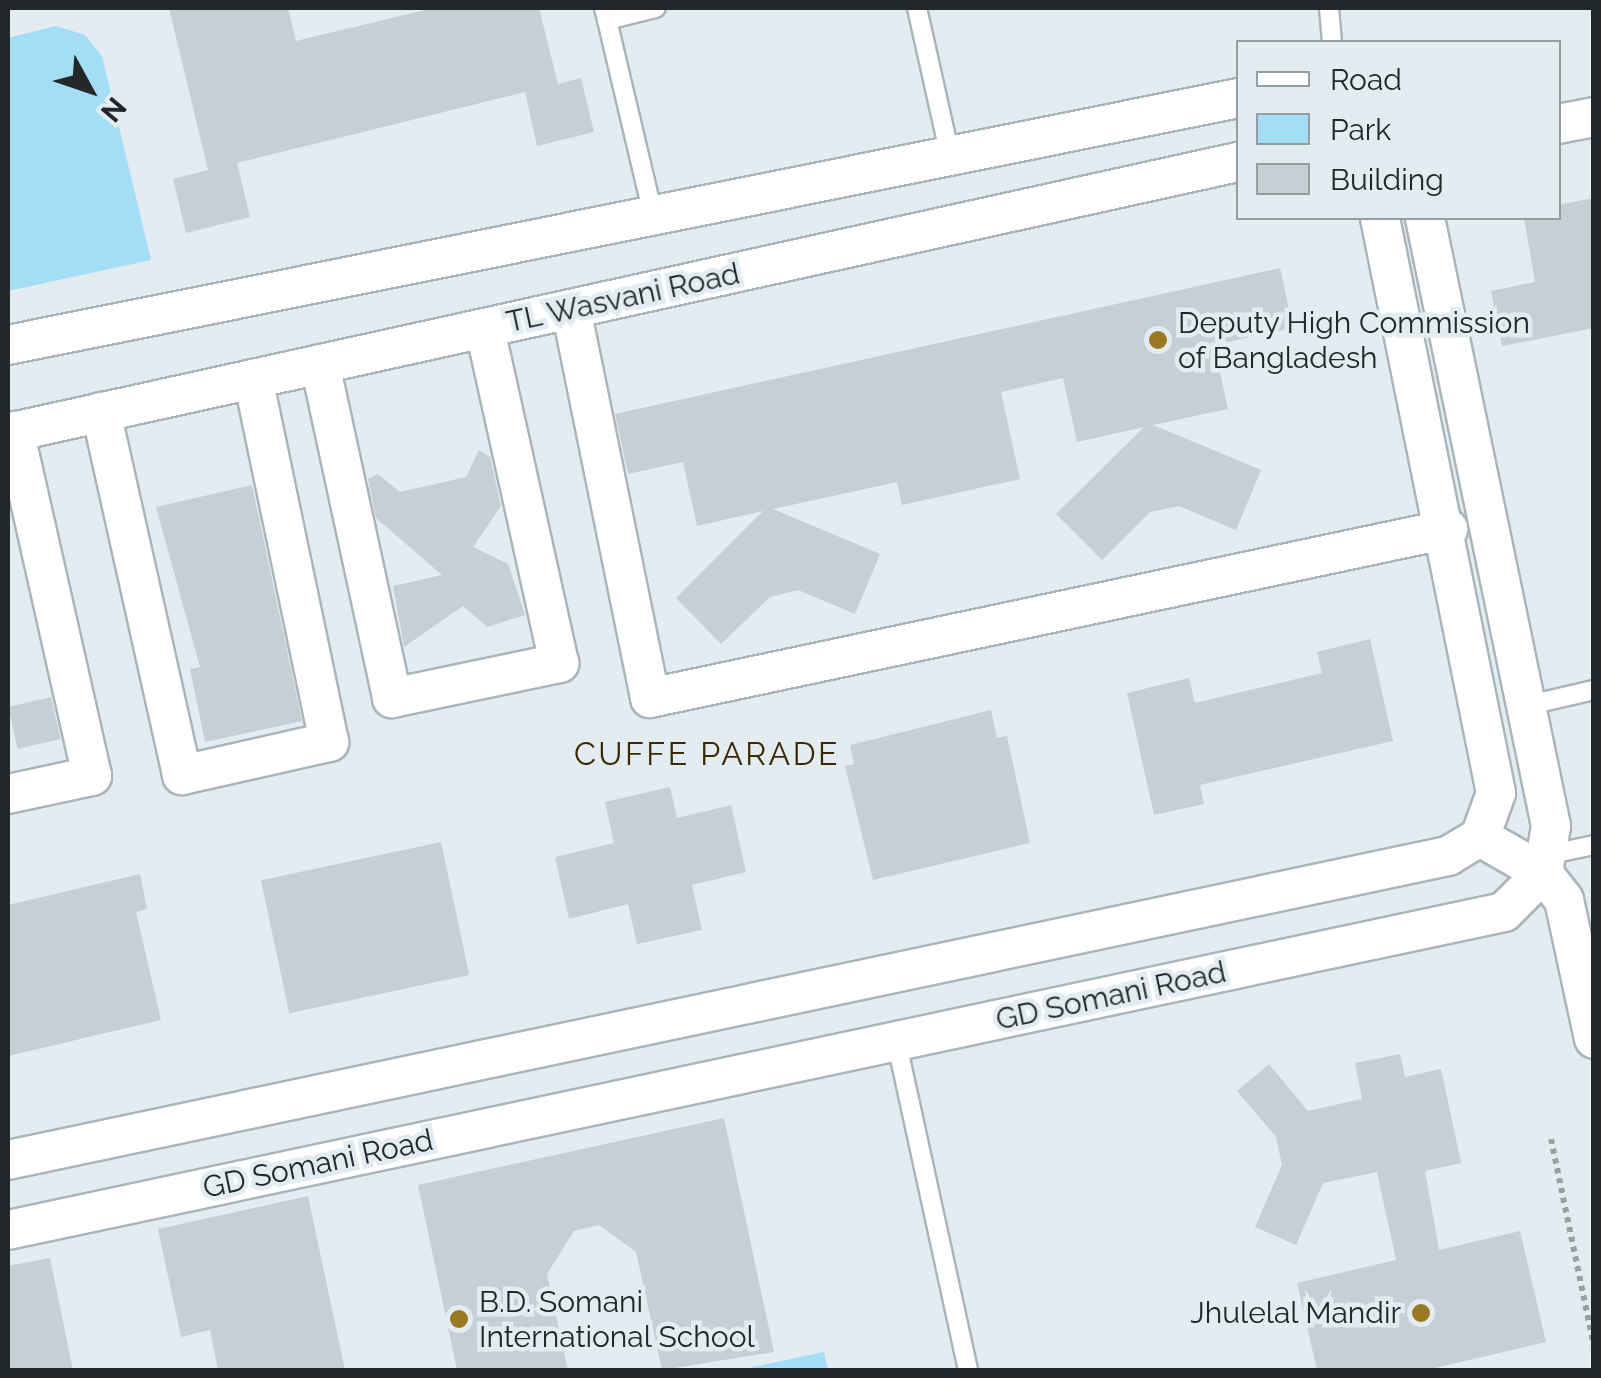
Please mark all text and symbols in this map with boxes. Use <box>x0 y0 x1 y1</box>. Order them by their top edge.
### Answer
north arrow <box>40 40 140 140</box>
legend <box>1236 40 1561 220</box>
text: Road <box>1330 62 1402 97</box>
text: N <box>94 91 133 128</box>
text: Park <box>1330 112 1391 147</box>
text: Building <box>1330 162 1444 197</box>
street label: TL Wasvani Road <box>502 256 744 340</box>
place label: Deputy High Commission of Bangladesh <box>1178 305 1531 376</box>
marker: Deputy High Commission of Bangladesh <box>1147 329 1169 351</box>
district label: CUFFE PARADE <box>574 735 840 773</box>
street label: GD Somani Road <box>993 954 1229 1038</box>
street label: GD Somani Road <box>200 1122 436 1206</box>
place label: B.D. Somani International School <box>479 1284 756 1354</box>
place label: Jhulelal Mandir <box>1189 1295 1401 1331</box>
marker: Jhulelal Mandir <box>1410 1302 1432 1324</box>
marker: B.D. Somani International School <box>448 1308 470 1330</box>

